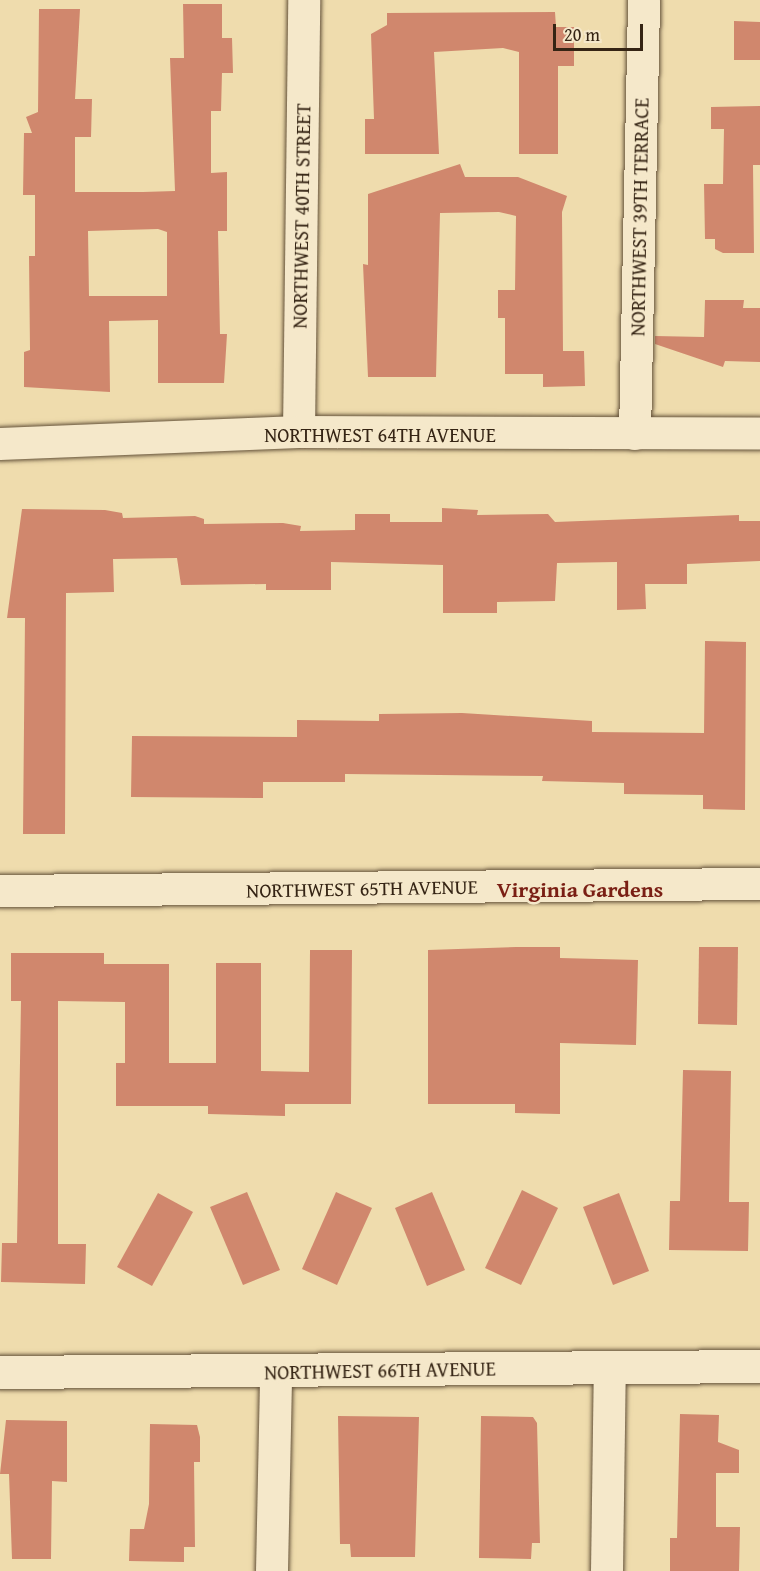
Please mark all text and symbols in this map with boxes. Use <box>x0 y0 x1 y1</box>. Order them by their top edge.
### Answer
scale bar <box>556 12 646 50</box>
text: 20 m <box>564 21 600 48</box>
street label: NORTHWEST 39TH TERRACE <box>625 97 653 337</box>
street label: NORTHWEST 40TH STREET <box>287 103 315 329</box>
street label: NORTHWEST 64TH AVENUE <box>264 422 496 446</box>
street label: NORTHWEST 65TH AVENUE <box>246 874 478 902</box>
district label: Virginia Gardens <box>497 877 663 903</box>
street label: NORTHWEST 66TH AVENUE <box>264 1356 496 1384</box>

